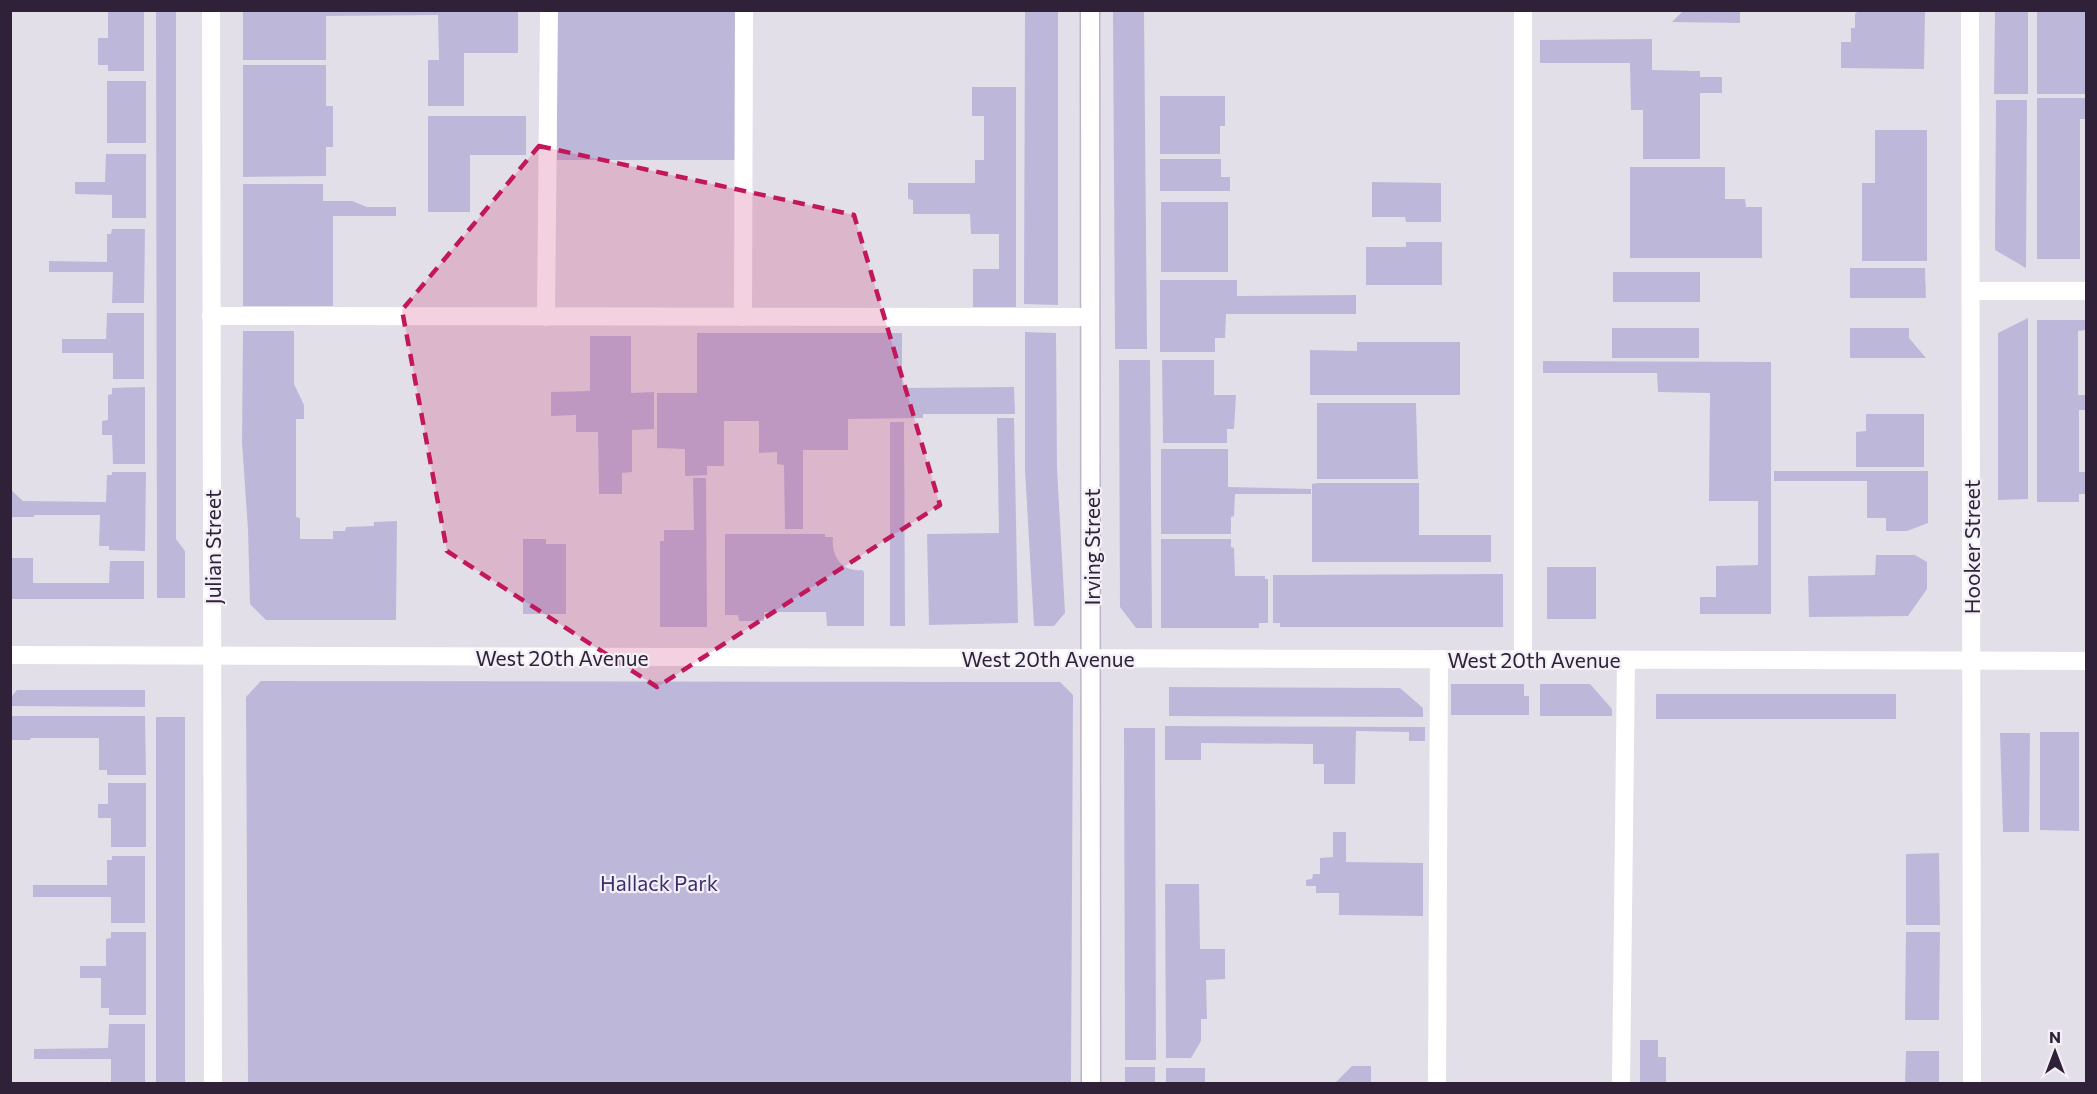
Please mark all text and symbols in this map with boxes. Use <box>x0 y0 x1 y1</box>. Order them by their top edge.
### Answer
street label: Hooker Street <box>1959 480 1984 614</box>
street label: Irving Street <box>1079 488 1104 606</box>
street label: Julian Street <box>200 490 225 604</box>
street label: West 20th Avenue <box>475 645 649 670</box>
street label: West 20th Avenue <box>961 646 1135 671</box>
street label: West 20th Avenue <box>1447 647 1621 672</box>
park label: Hallack Park <box>600 870 718 895</box>
north arrow <box>2025 1022 2085 1082</box>
text: N <box>2049 1027 2061 1046</box>

